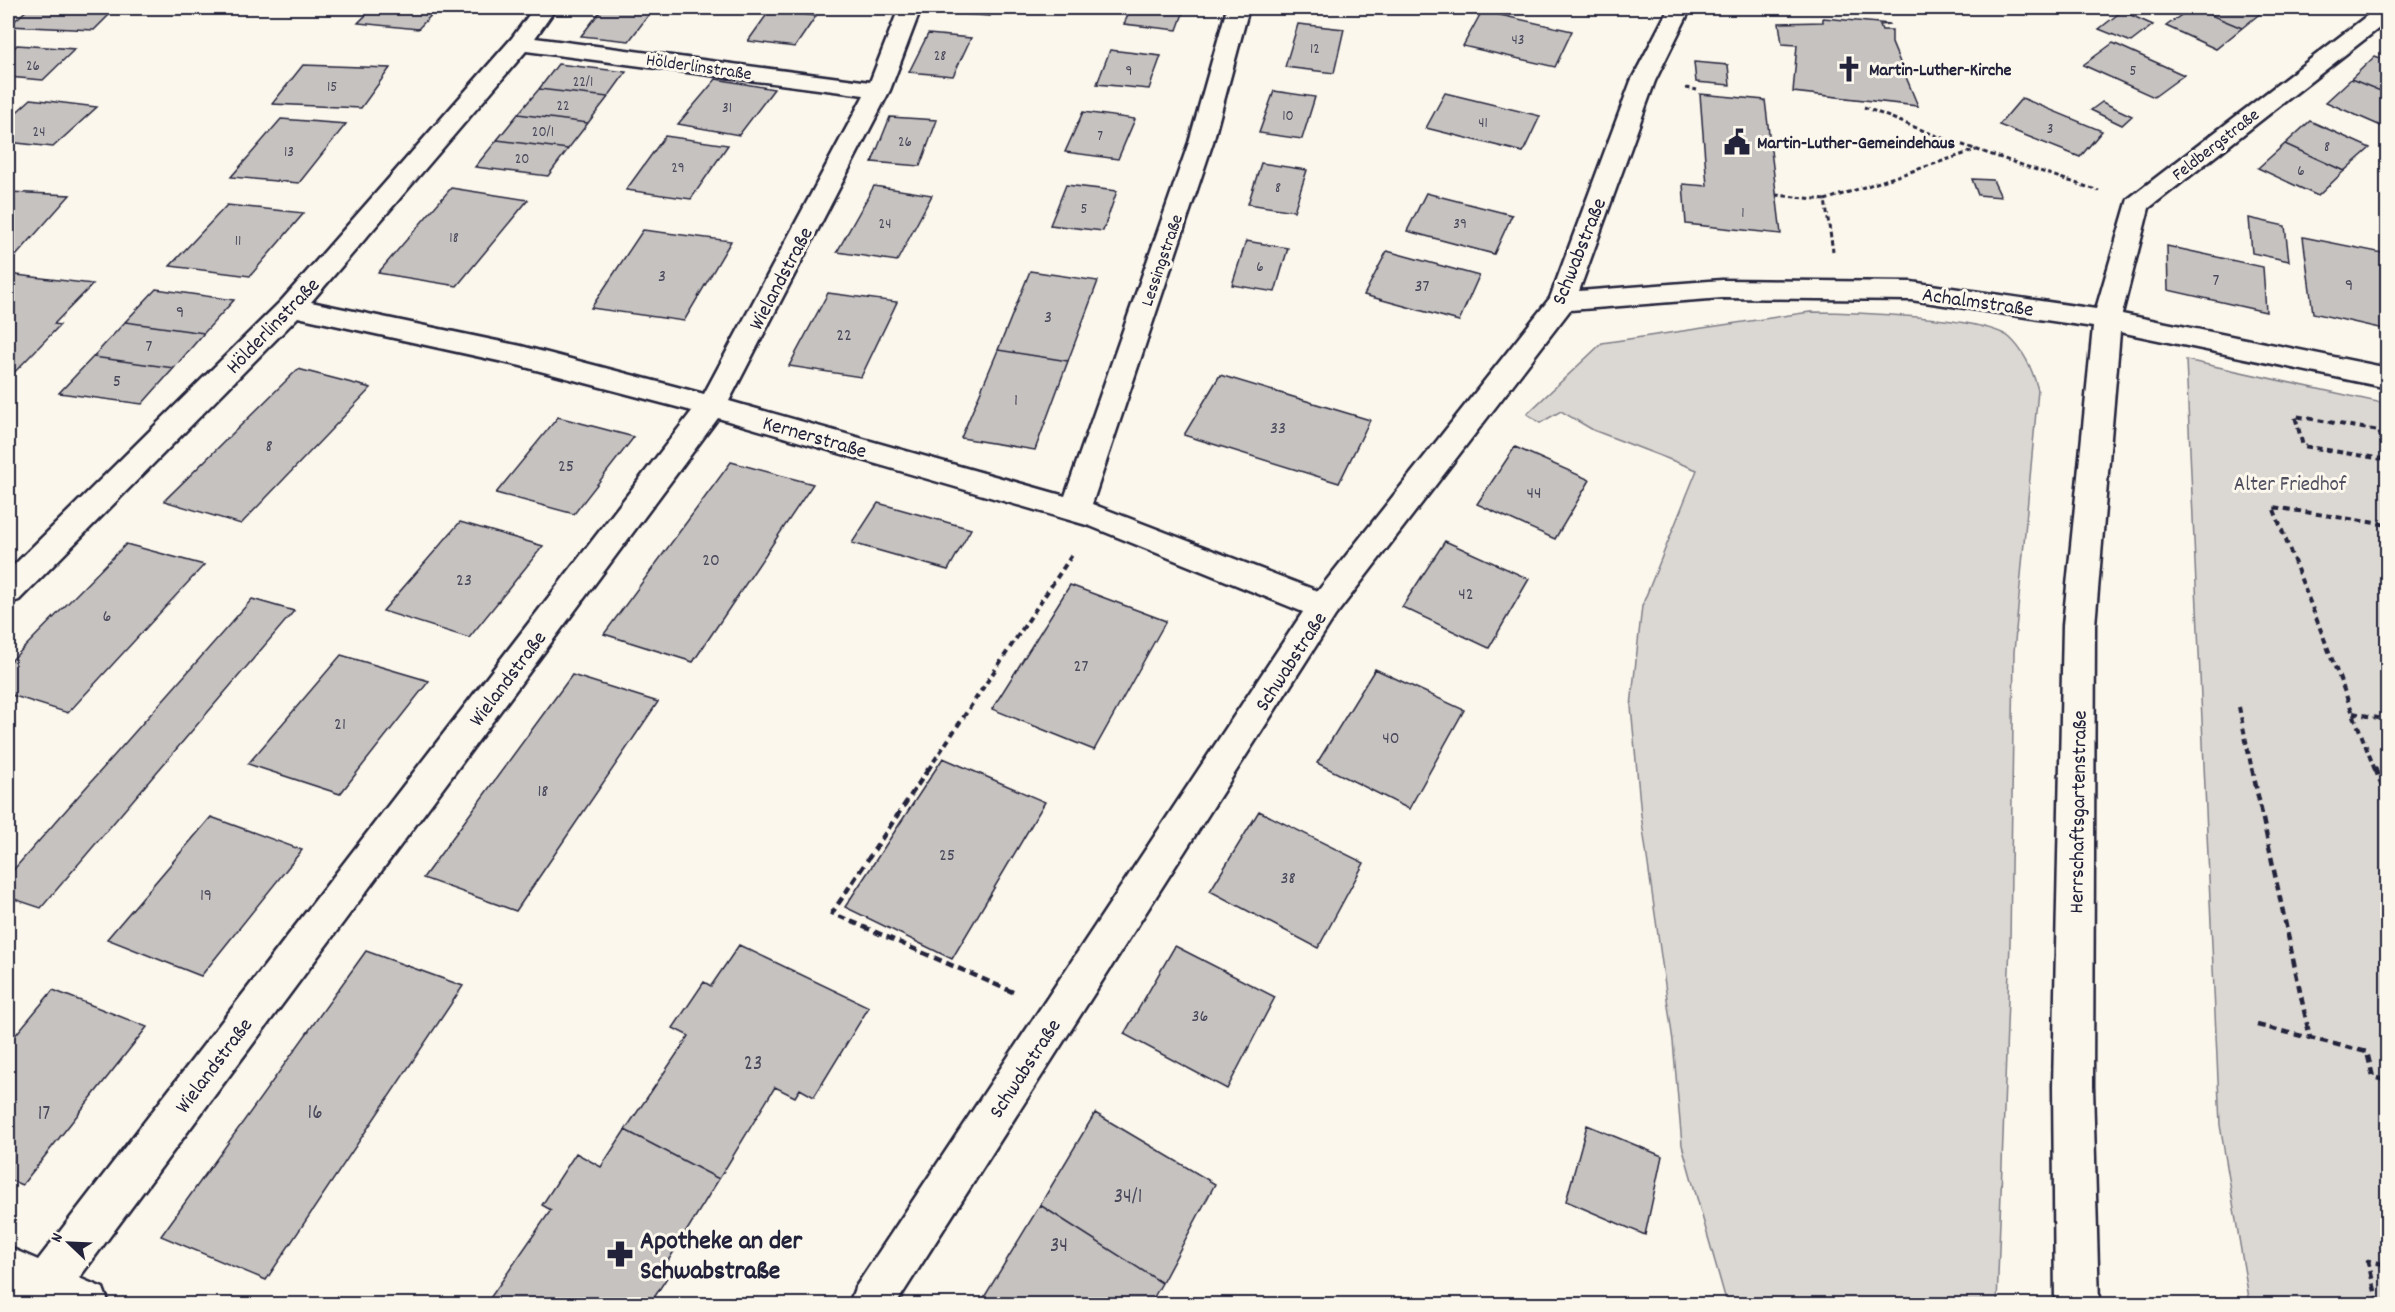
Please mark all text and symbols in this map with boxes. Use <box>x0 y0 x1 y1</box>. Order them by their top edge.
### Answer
house number: 43 <box>1512 30 1524 52</box>
house number: 12 <box>1310 39 1320 61</box>
house number: 28 <box>934 46 946 68</box>
street label: Hölderlinstraße <box>644 49 753 88</box>
church icon: Martin-Luther-Kirche <box>1834 54 1864 84</box>
house number: 26 <box>26 56 40 78</box>
place label: Martin-Luther-Kirche <box>1869 59 2012 84</box>
house number: 9 <box>1126 61 1132 83</box>
house number: 5 <box>2130 61 2137 83</box>
house number: 22/1 <box>573 72 593 94</box>
house number: 15 <box>327 77 337 99</box>
house number: 22 <box>556 96 570 118</box>
house number: 31 <box>722 98 732 120</box>
street label: Feldbergstraße <box>2168 104 2266 188</box>
house number: 10 <box>1282 106 1294 128</box>
house number: 41 <box>1478 113 1488 135</box>
house number: 3 <box>2047 119 2053 141</box>
house number: 24 <box>33 122 45 144</box>
house number: 20/1 <box>532 122 554 144</box>
house number: 7 <box>1097 126 1103 148</box>
public building icon: Martin-Luther-Gemeindehaus <box>1722 127 1752 157</box>
house number: 26 <box>898 132 912 154</box>
place label: Martin-Luther-Gemeindehaus <box>1757 132 1956 157</box>
house number: 8 <box>2324 137 2330 159</box>
house number: 13 <box>284 142 294 164</box>
house number: 20 <box>515 149 529 171</box>
house number: 29 <box>671 158 685 180</box>
house number: 6 <box>2297 161 2305 183</box>
house number: 8 <box>1275 178 1281 200</box>
street label: Schwabstraße <box>1546 194 1616 310</box>
house number: 5 <box>1081 199 1088 221</box>
house number: 1 <box>1741 203 1745 225</box>
street label: Lessingstraße <box>1136 211 1191 310</box>
house number: 24 <box>879 214 891 236</box>
house number: 39 <box>1453 214 1467 236</box>
street label: Wielandstraße <box>743 222 822 336</box>
house number: 18 <box>449 228 459 250</box>
house number: 11 <box>235 231 241 253</box>
house number: 6 <box>1256 257 1264 279</box>
house number: 3 <box>658 265 666 290</box>
house number: 7 <box>2213 269 2220 294</box>
street label: Hölderlinstraße <box>220 272 328 382</box>
house number: 9 <box>2345 274 2353 299</box>
house number: 37 <box>1415 275 1430 300</box>
street label: Achalmstraße <box>1920 281 2035 327</box>
house number: 9 <box>176 301 184 326</box>
house number: 3 <box>1044 306 1052 331</box>
house number: 22 <box>836 324 852 349</box>
house number: 7 <box>146 335 153 360</box>
house number: 5 <box>113 370 121 395</box>
house number: 1 <box>1014 389 1018 414</box>
street label: Kernerstraße <box>759 410 870 468</box>
house number: 33 <box>1270 417 1286 442</box>
house number: 8 <box>265 435 273 460</box>
house number: 25 <box>558 455 574 480</box>
park label: Alter Friedhof <box>2234 471 2347 501</box>
house number: 44 <box>1527 482 1541 507</box>
house number: 20 <box>702 549 720 574</box>
house number: 23 <box>456 569 472 594</box>
house number: 42 <box>1458 583 1474 608</box>
house number: 6 <box>103 605 111 630</box>
street label: Schwabstraße <box>1249 607 1336 718</box>
street label: Wielandstraße <box>463 626 555 734</box>
house number: 27 <box>1074 655 1088 680</box>
street label: Herrschaftsgartenstraße <box>2063 710 2097 914</box>
house number: 21 <box>334 713 346 738</box>
house number: 40 <box>1382 727 1400 752</box>
house number: 18 <box>537 780 549 805</box>
house number: 25 <box>939 844 955 869</box>
house number: 38 <box>1280 867 1296 892</box>
house number: 19 <box>200 884 212 909</box>
house number: 36 <box>1192 1005 1208 1030</box>
street label: Wielandstraße <box>169 1013 261 1121</box>
street label: Schwabstraße <box>983 1014 1070 1125</box>
house number: 23 <box>744 1050 762 1080</box>
house number: 16 <box>308 1099 322 1129</box>
house number: 17 <box>38 1100 50 1130</box>
house number: 34/1 <box>1114 1183 1142 1213</box>
north arrow <box>39 1213 99 1273</box>
place label: Apotheke an der Schwabstraße <box>640 1224 803 1291</box>
text: N <box>45 1230 70 1246</box>
house number: 34 <box>1050 1232 1068 1262</box>
pharmacy icon: Apotheke an der Schwabstraße <box>605 1239 635 1269</box>

